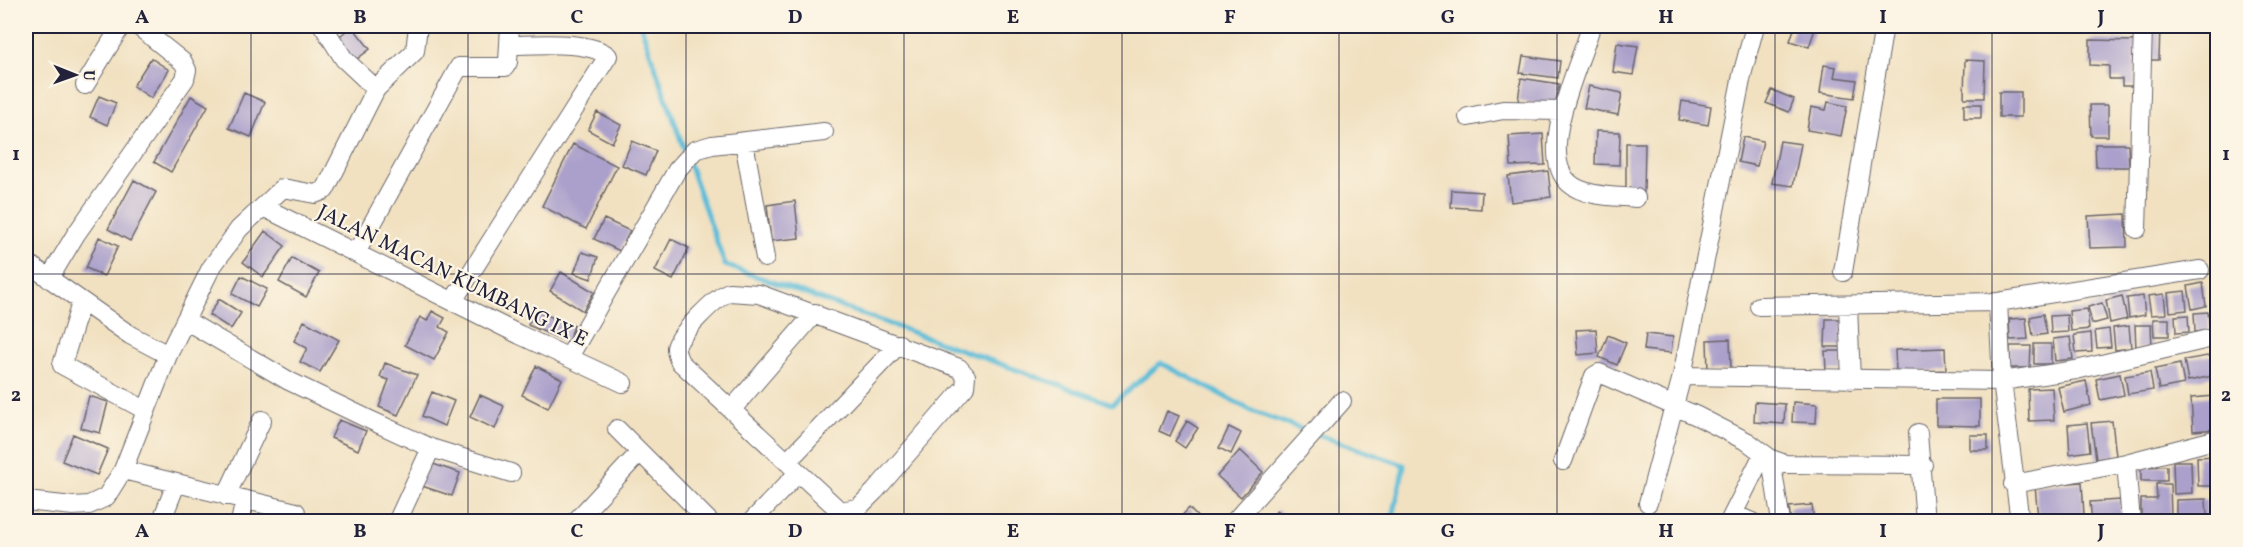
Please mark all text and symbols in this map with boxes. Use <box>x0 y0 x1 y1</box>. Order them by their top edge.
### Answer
text: A <box>135 4 149 32</box>
text: B <box>353 4 367 32</box>
text: C <box>571 4 584 32</box>
text: D <box>788 4 802 32</box>
text: E <box>1007 4 1019 32</box>
text: F <box>1224 4 1236 32</box>
text: G <box>1441 4 1455 32</box>
text: H <box>1658 4 1674 32</box>
text: I <box>1879 4 1887 32</box>
text: J <box>2096 4 2105 32</box>
north arrow <box>45 45 105 105</box>
text: U <box>77 70 99 81</box>
text: 1 <box>12 141 20 169</box>
text: 1 <box>2222 141 2230 169</box>
street label: JALAN MACAN KUMBANG IX E <box>312 198 593 355</box>
text: 2 <box>11 382 21 410</box>
text: 2 <box>2221 382 2231 410</box>
text: A <box>135 518 149 546</box>
text: B <box>353 518 367 546</box>
text: C <box>571 518 584 546</box>
text: D <box>788 518 802 546</box>
text: E <box>1007 518 1019 546</box>
text: F <box>1224 518 1236 546</box>
text: G <box>1441 518 1455 546</box>
text: H <box>1658 518 1674 546</box>
text: I <box>1879 518 1887 546</box>
text: J <box>2096 518 2105 546</box>

